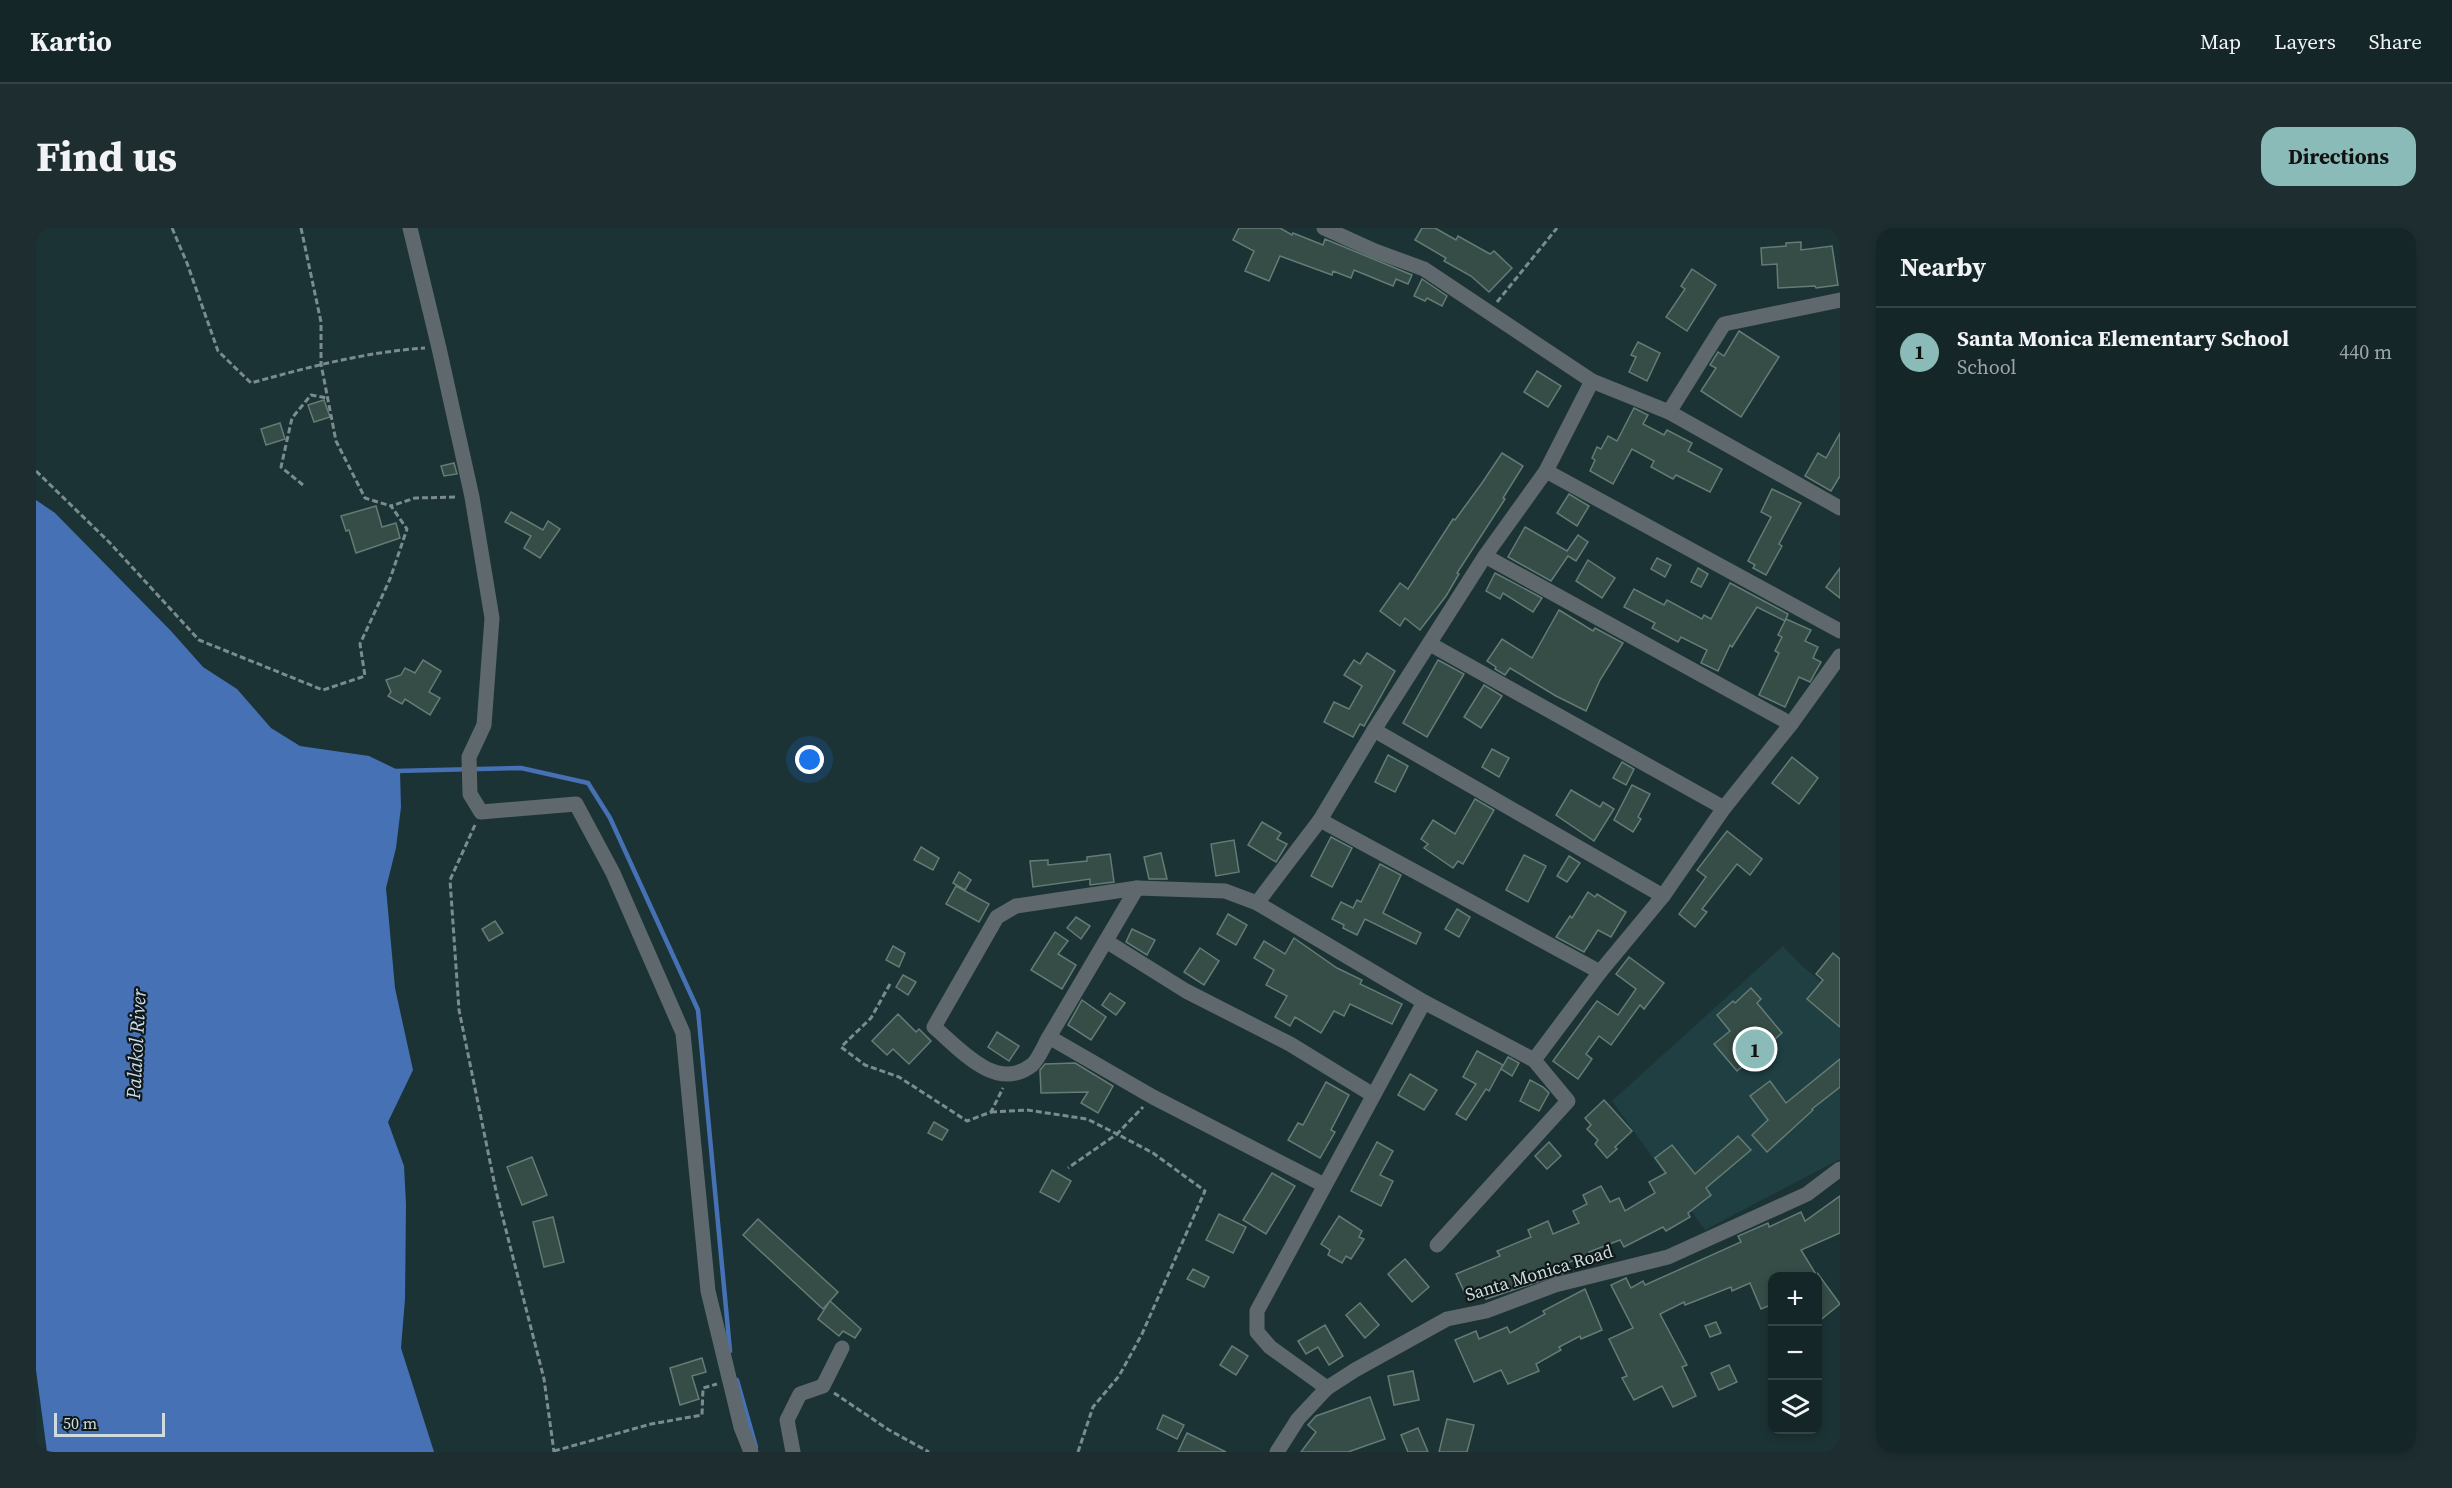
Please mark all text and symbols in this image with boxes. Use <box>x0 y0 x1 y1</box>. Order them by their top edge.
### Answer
text: Kartio <box>30 22 112 60</box>
text: Map <box>2200 27 2241 56</box>
text: Layers <box>2274 27 2336 56</box>
text: Share <box>2369 27 2422 56</box>
text: Find us <box>36 127 177 185</box>
button: Directions <box>2261 127 2416 186</box>
text: Nearby <box>1900 249 1986 285</box>
text: Santa Monica Elementary School <box>1957 323 2289 353</box>
text: 1 <box>1914 338 1925 366</box>
text: 440 m <box>2339 338 2392 366</box>
text: School <box>1957 353 2017 381</box>
your location <box>795 745 824 774</box>
water label: Palakol River <box>119 987 153 1101</box>
pin: 1 <box>1736 1026 1774 1072</box>
street label: Santa Monica Road <box>1462 1238 1616 1307</box>
map controls <box>1768 1272 1822 1434</box>
button: + <box>1768 1272 1822 1326</box>
button: − <box>1768 1326 1822 1380</box>
button: layers <box>1768 1380 1822 1434</box>
scale bar <box>54 1410 165 1438</box>
text: 50 m <box>63 1412 97 1434</box>

